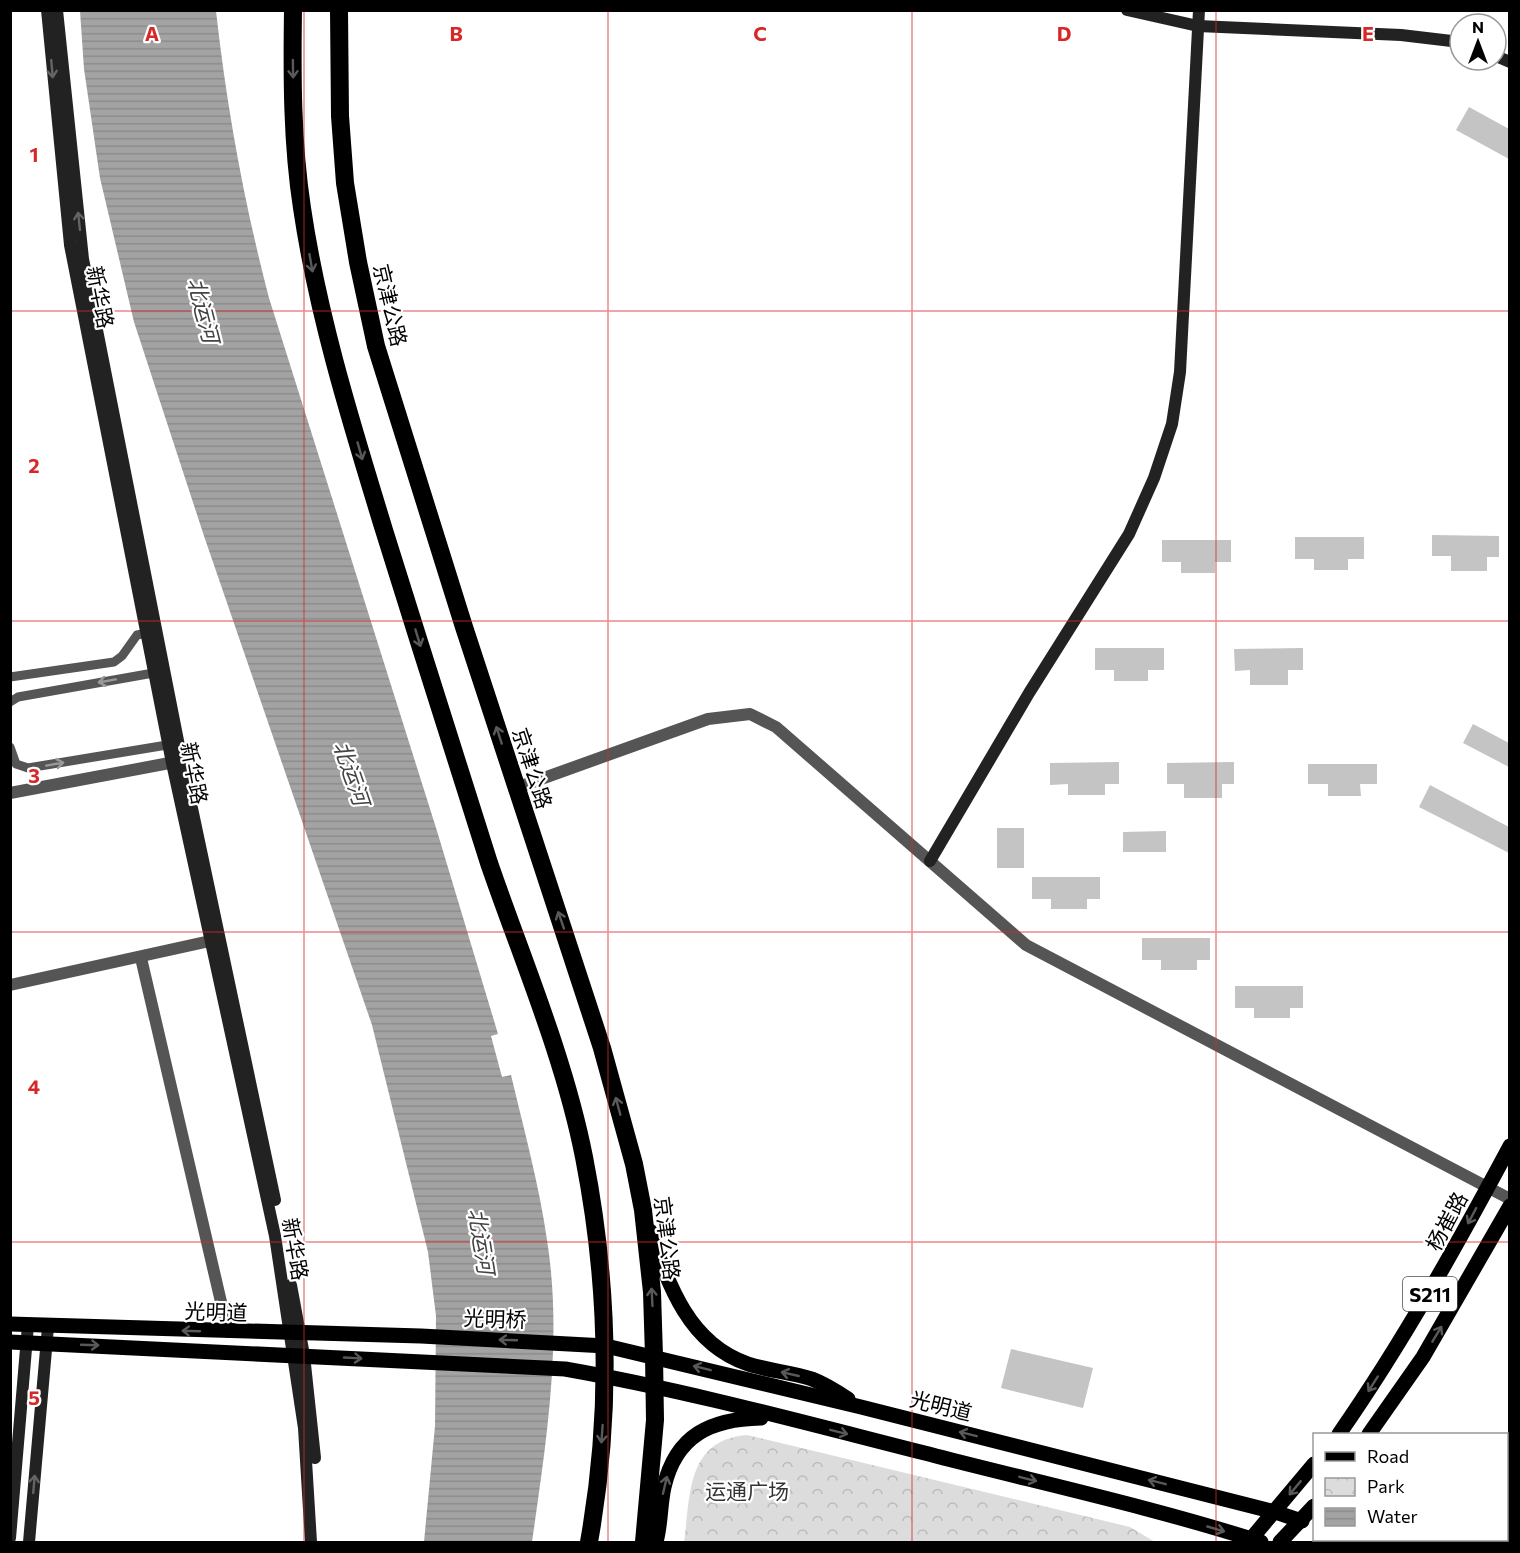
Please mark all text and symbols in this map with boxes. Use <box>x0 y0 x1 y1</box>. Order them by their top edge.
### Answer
north arrow <box>1448 12 1508 72</box>
text: N <box>1472 17 1484 36</box>
text: A <box>145 21 159 45</box>
text: B <box>449 21 463 45</box>
text: C <box>753 21 767 45</box>
text: D <box>1057 21 1071 45</box>
text: E <box>1362 21 1374 45</box>
one-way arrow <box>47 58 58 78</box>
one-way arrow <box>287 58 299 78</box>
text: 1 <box>29 142 39 166</box>
one-way arrow <box>73 212 84 232</box>
one-way arrow <box>306 252 317 272</box>
street label: 京津公路 <box>369 261 413 349</box>
street label: 新华路 <box>83 264 119 330</box>
water label: 北运河 <box>183 275 226 349</box>
one-way arrow <box>355 441 367 460</box>
text: 2 <box>28 453 40 477</box>
one-way arrow <box>413 628 424 647</box>
one-way arrow <box>98 676 117 687</box>
street label: 京津公路 <box>508 724 558 812</box>
one-way arrow <box>492 726 503 745</box>
water label: 北运河 <box>328 737 377 812</box>
street label: 新华路 <box>177 740 213 806</box>
one-way arrow <box>45 758 65 769</box>
text: 3 <box>28 763 40 787</box>
one-way arrow <box>554 911 565 930</box>
text: 4 <box>28 1074 40 1098</box>
one-way arrow <box>612 1097 623 1116</box>
street label: 杨崔路 <box>1420 1187 1472 1255</box>
street label: 京津公路 <box>650 1195 686 1281</box>
water label: 北运河 <box>464 1206 501 1280</box>
one-way arrow <box>1466 1207 1478 1224</box>
street label: 新华路 <box>278 1216 314 1282</box>
road number: S211 <box>1403 1277 1457 1311</box>
one-way arrow <box>646 1288 657 1308</box>
street label: 光明道 <box>184 1297 248 1325</box>
street label: 光明桥 <box>463 1304 527 1332</box>
one-way arrow <box>181 1326 201 1337</box>
one-way arrow <box>1431 1326 1443 1343</box>
one-way arrow <box>499 1334 519 1345</box>
one-way arrow <box>79 1340 99 1351</box>
one-way arrow <box>343 1352 363 1363</box>
one-way arrow <box>693 1362 712 1374</box>
one-way arrow <box>780 1367 799 1379</box>
one-way arrow <box>1367 1375 1379 1392</box>
text: 5 <box>28 1385 40 1409</box>
street label: 光明道 <box>907 1385 975 1425</box>
one-way arrow <box>597 1424 608 1444</box>
one-way arrow <box>829 1426 848 1438</box>
one-way arrow <box>959 1427 978 1439</box>
legend <box>1313 1433 1508 1541</box>
text: Road <box>1367 1445 1409 1467</box>
one-way arrow <box>1018 1474 1037 1486</box>
one-way arrow <box>29 1475 40 1495</box>
text: Park <box>1367 1475 1405 1497</box>
one-way arrow <box>660 1476 672 1495</box>
one-way arrow <box>1148 1476 1167 1487</box>
park label: 运通广场 <box>705 1478 789 1503</box>
one-way arrow <box>1288 1480 1301 1496</box>
text: Water <box>1367 1505 1418 1527</box>
one-way arrow <box>1206 1524 1225 1535</box>

